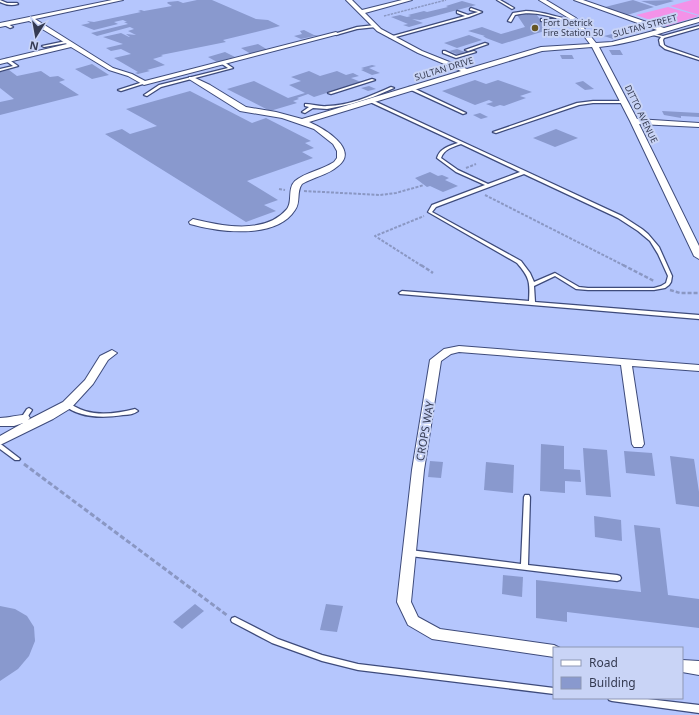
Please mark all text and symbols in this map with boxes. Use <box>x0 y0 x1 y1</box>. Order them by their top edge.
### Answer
street label: SULTAN STREET <box>611 11 678 40</box>
north arrow <box>16 16 56 56</box>
place label: Fort Detrick Fire Station 50 <box>543 16 603 39</box>
marker: Fort Detrick Fire Station 50 <box>530 23 540 33</box>
text: N <box>28 38 40 55</box>
street label: SULTAN DRIVE <box>413 53 475 84</box>
street label: DITTO AVENUE <box>622 83 661 145</box>
street label: CROPS WAY <box>412 399 437 462</box>
legend <box>553 647 683 699</box>
text: Road <box>589 654 618 671</box>
text: Building <box>589 674 636 691</box>

